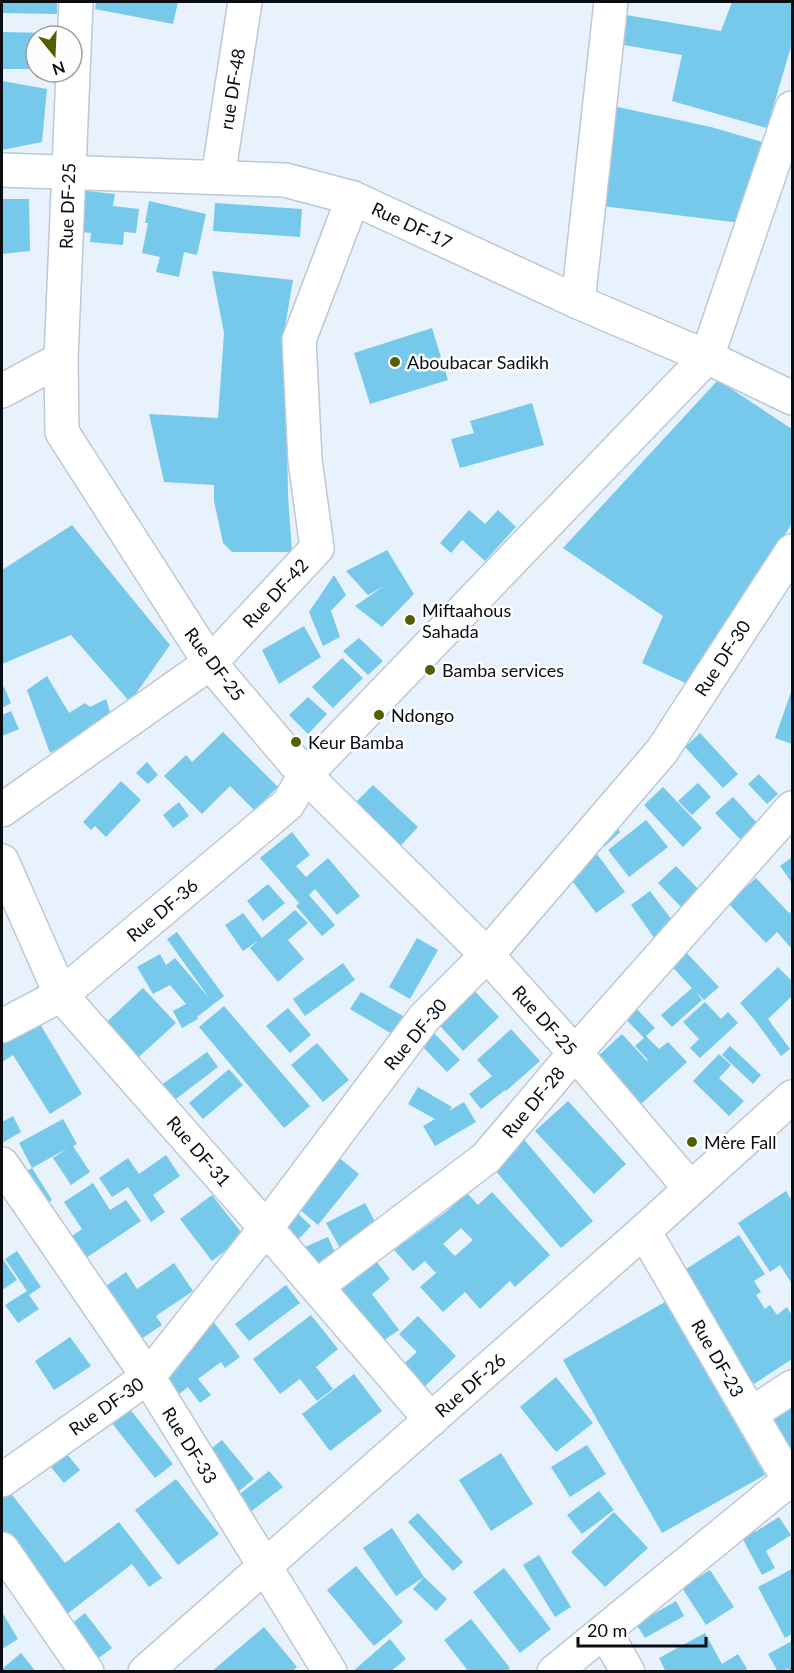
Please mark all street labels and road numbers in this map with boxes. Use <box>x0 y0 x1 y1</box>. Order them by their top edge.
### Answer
street label: rue DF-48 <box>215 47 249 131</box>
street label: Rue DF-25 <box>55 163 79 249</box>
street label: Rue DF-17 <box>368 197 456 253</box>
street label: Rue DF-42 <box>238 554 312 632</box>
street label: Rue DF-30 <box>689 616 755 700</box>
street label: Rue DF-25 <box>180 623 250 705</box>
street label: Rue DF-36 <box>122 874 202 946</box>
street label: Rue DF-25 <box>508 981 582 1059</box>
street label: Rue DF-30 <box>379 994 451 1074</box>
street label: Rue DF-28 <box>497 1062 569 1142</box>
street label: Rue DF-31 <box>162 1111 236 1191</box>
street label: Rue DF-23 <box>687 1315 749 1401</box>
street label: Rue DF-26 <box>430 1348 510 1422</box>
street label: Rue DF-30 <box>64 1372 148 1440</box>
street label: Rue DF-33 <box>158 1403 222 1487</box>

